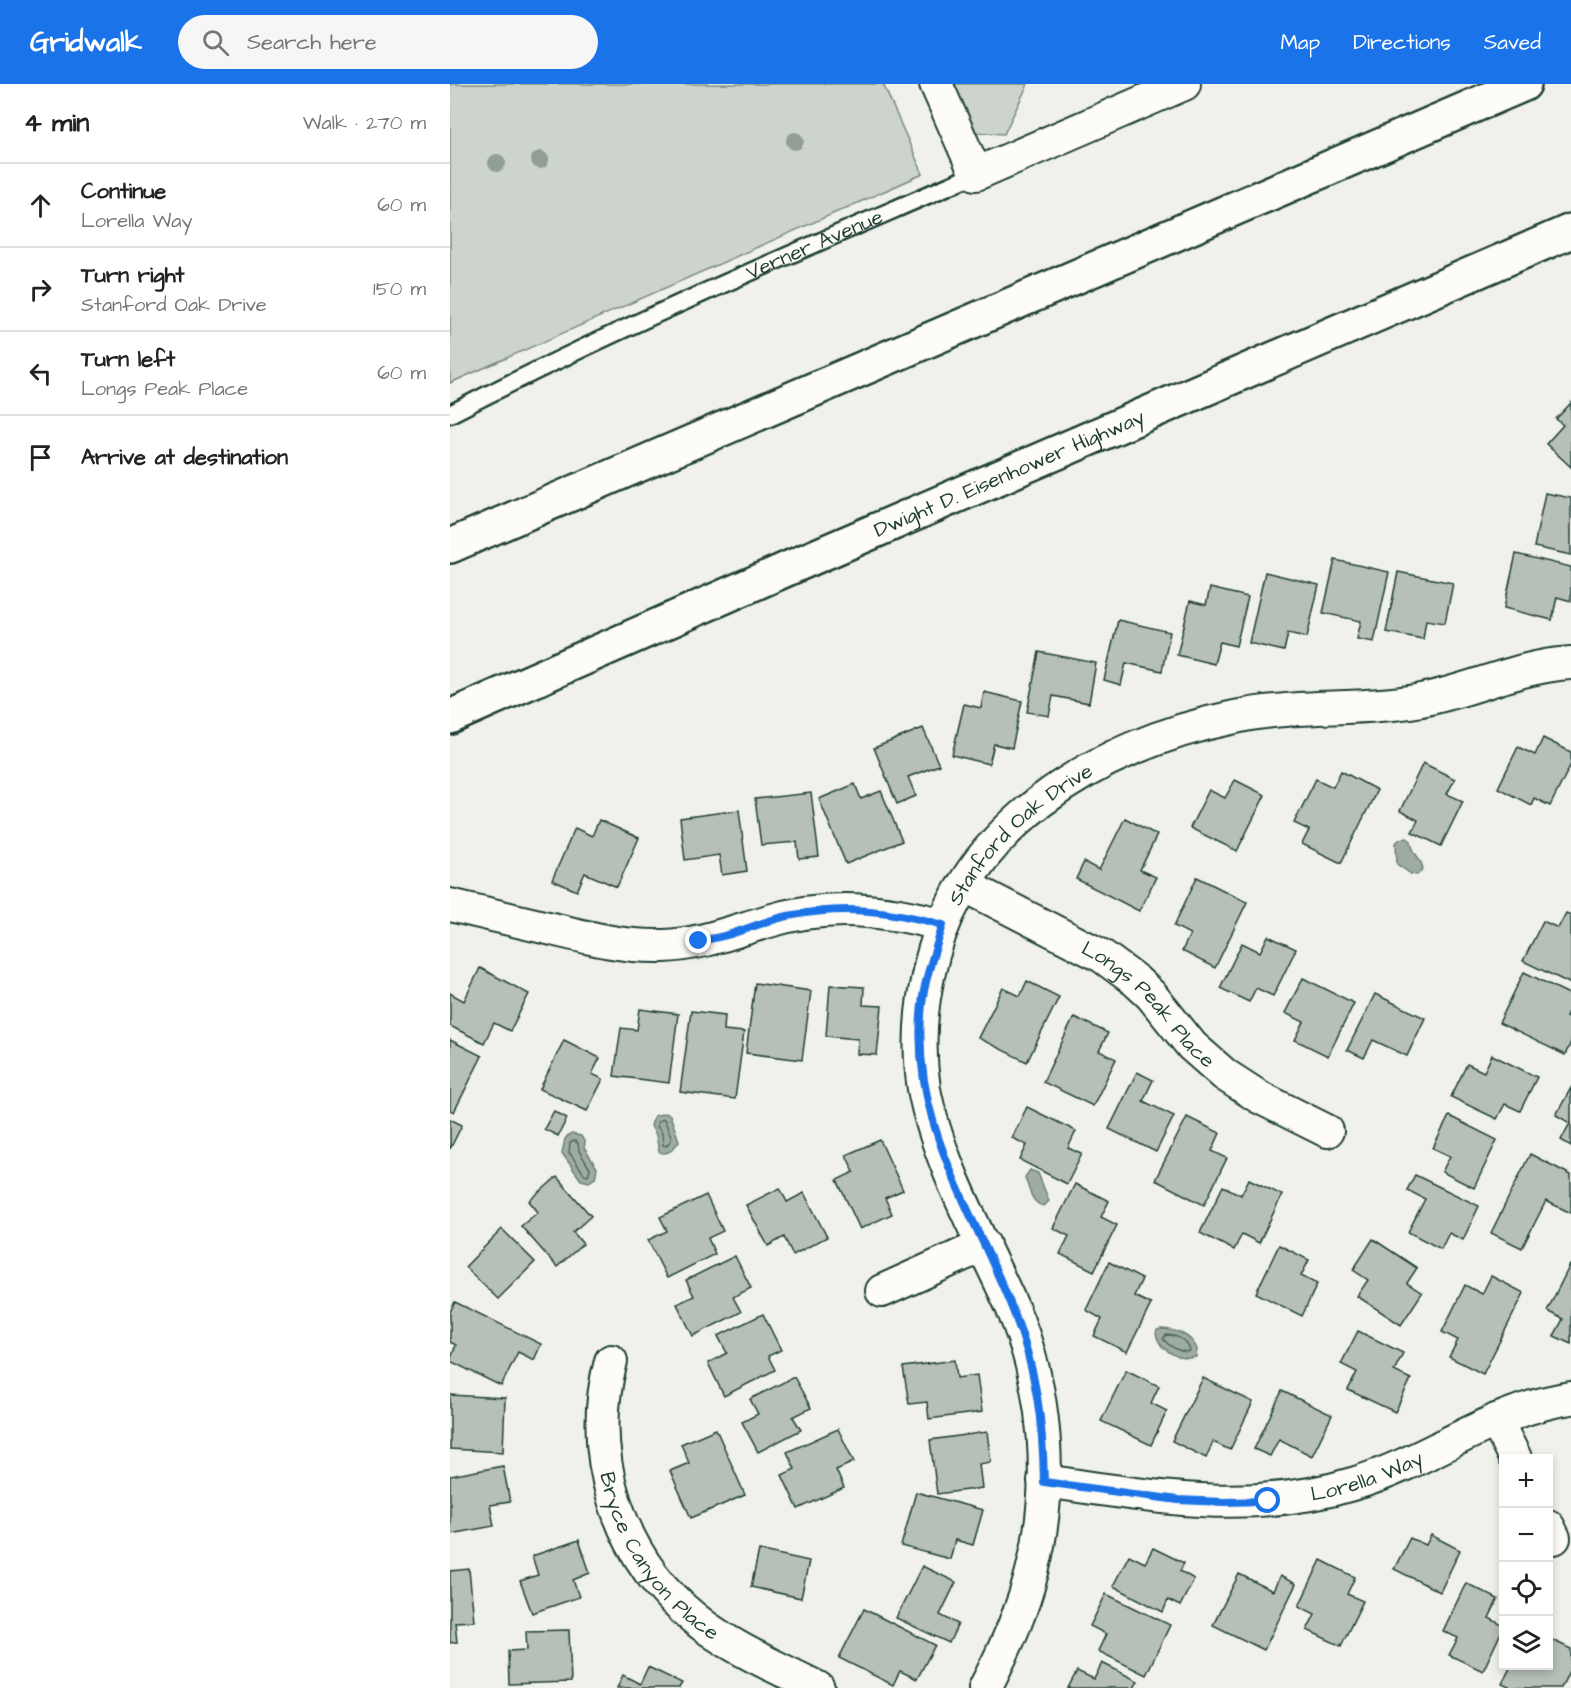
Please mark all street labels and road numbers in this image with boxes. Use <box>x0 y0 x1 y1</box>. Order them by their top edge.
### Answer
street label: Verner Avenue <box>741 202 887 287</box>
street label: Dwight D. Eisenhower Highway <box>869 402 1150 544</box>
street label: Stanford Oak Drive <box>941 756 1098 910</box>
street label: Longs Peak Place <box>1077 934 1221 1074</box>
street label: Lorella Way <box>1308 1443 1429 1508</box>
street label: Bryce Canyon Place <box>593 1469 725 1647</box>

